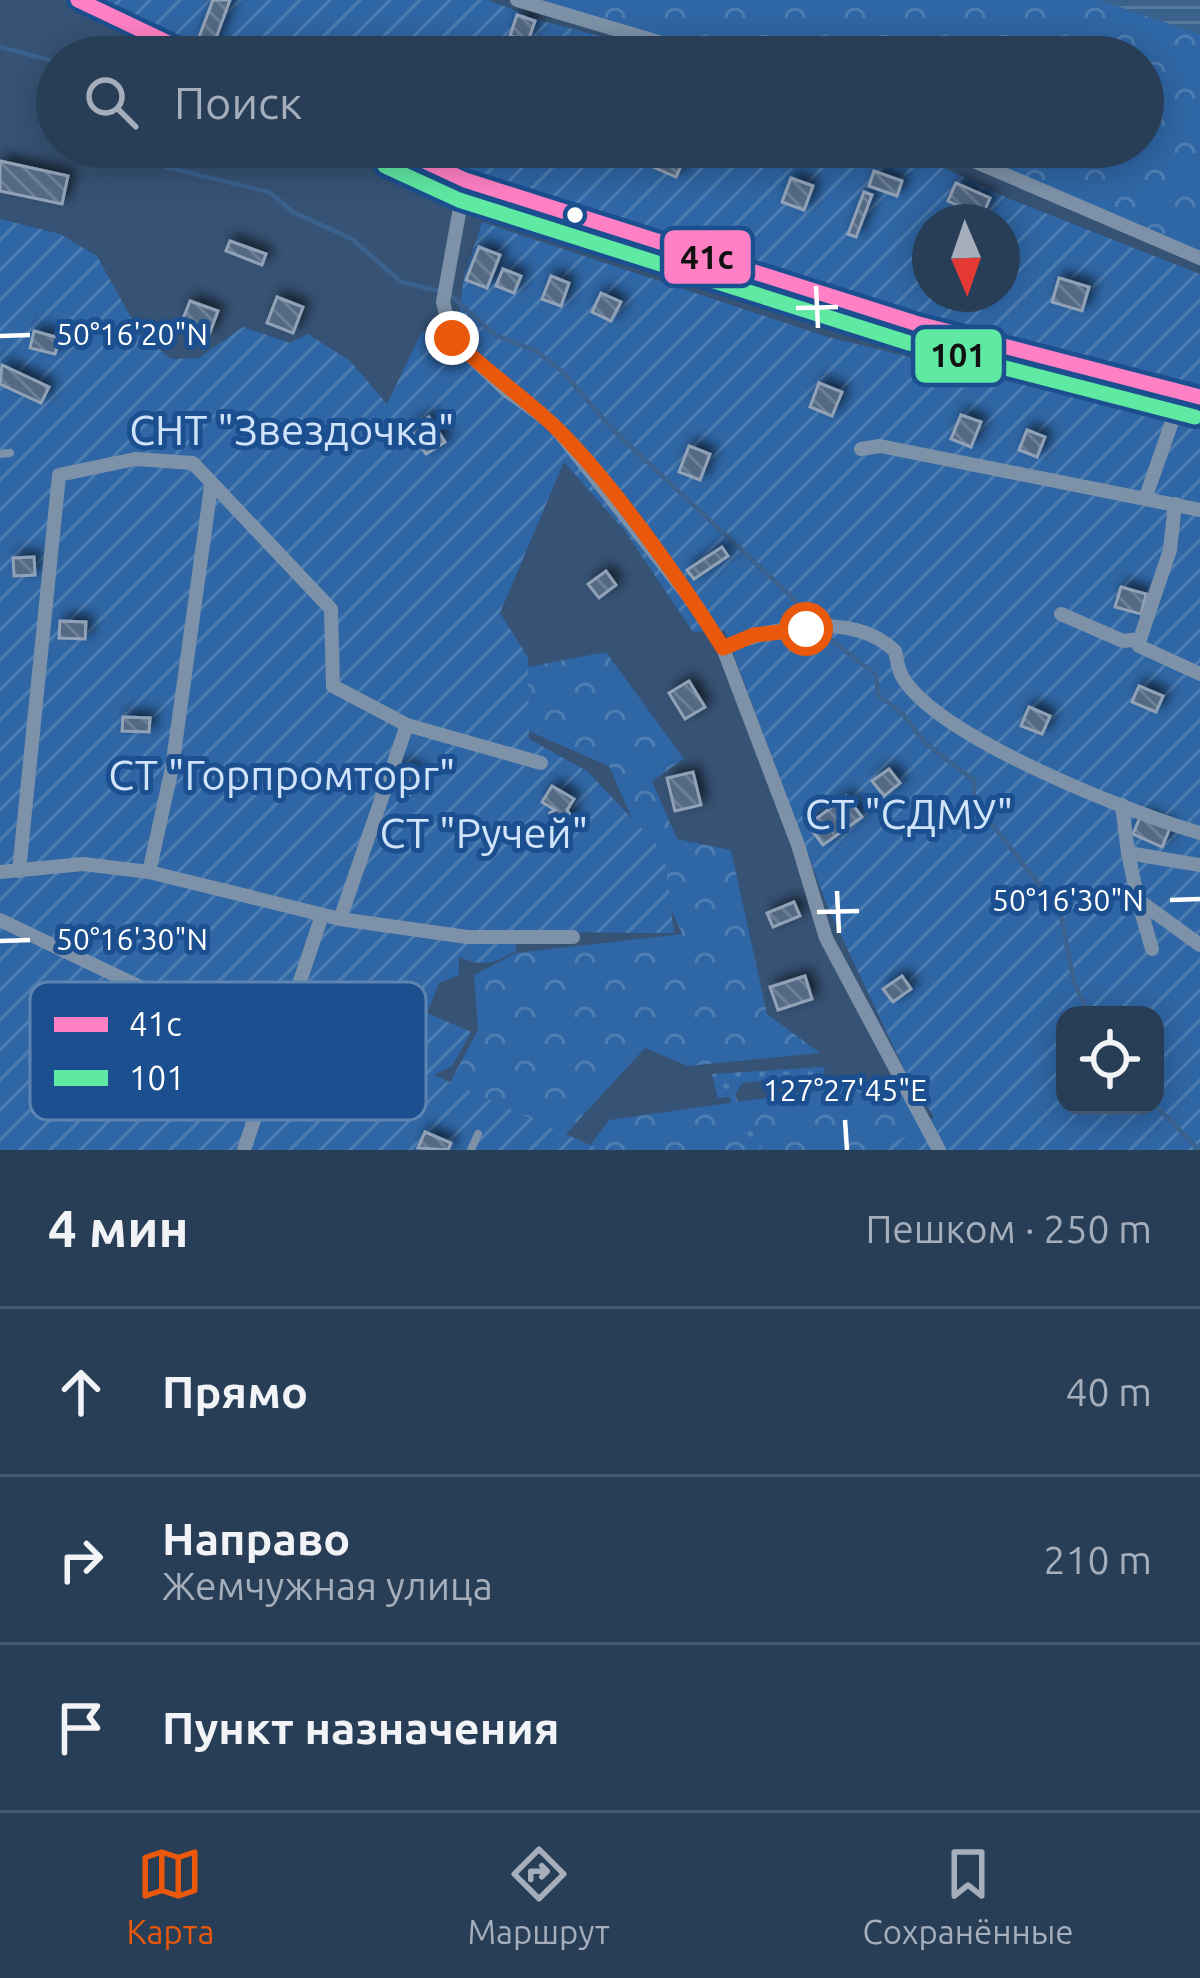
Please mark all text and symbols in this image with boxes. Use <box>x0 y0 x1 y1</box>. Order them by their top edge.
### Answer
search box <box>36 36 1164 168</box>
icon: search <box>78 69 144 135</box>
text: Поиск <box>174 77 302 128</box>
unlabelled marker <box>564 204 586 226</box>
north arrow <box>912 204 1020 312</box>
line badge: 41с <box>662 228 753 286</box>
text: 41с <box>680 238 734 275</box>
route end <box>425 311 479 365</box>
text: 50°16'20"N <box>56 317 208 351</box>
line badge: 101 <box>913 327 1004 385</box>
text: 101 <box>930 336 986 373</box>
park label: СНТ "Звездочка" <box>129 406 455 453</box>
route start <box>779 602 833 656</box>
park label: СТ "Горпромторг" <box>108 751 456 798</box>
park label: СТ "СДМУ" <box>805 790 1013 837</box>
park label: СТ "Ручей" <box>380 809 588 856</box>
text: 50°16'30"N <box>992 883 1144 917</box>
text: 50°16'30"N <box>56 922 208 956</box>
legend <box>30 982 426 1120</box>
text: 41с <box>129 1005 182 1042</box>
map controls <box>1056 1006 1164 1114</box>
button: locate <box>1056 1006 1164 1114</box>
text: 101 <box>129 1059 185 1096</box>
text: 127°27'45"E <box>763 1073 927 1107</box>
text: 4 мин <box>48 1199 189 1257</box>
text: Пешком · 250 m <box>865 1207 1152 1250</box>
icon: ahead <box>48 1359 114 1425</box>
text: Прямо <box>162 1366 308 1417</box>
text: 40 m <box>1065 1370 1152 1413</box>
text: Направо <box>162 1513 350 1564</box>
icon: right <box>48 1527 114 1593</box>
text: 210 m <box>1043 1538 1152 1581</box>
text: Жемчужная улица <box>162 1564 493 1607</box>
icon: arrive <box>48 1695 114 1761</box>
text: Пункт назначения <box>162 1702 560 1753</box>
tab: Карта <box>126 1841 214 1950</box>
tab: Маршрут <box>467 1841 610 1950</box>
tab: Сохранённые <box>863 1841 1074 1950</box>

